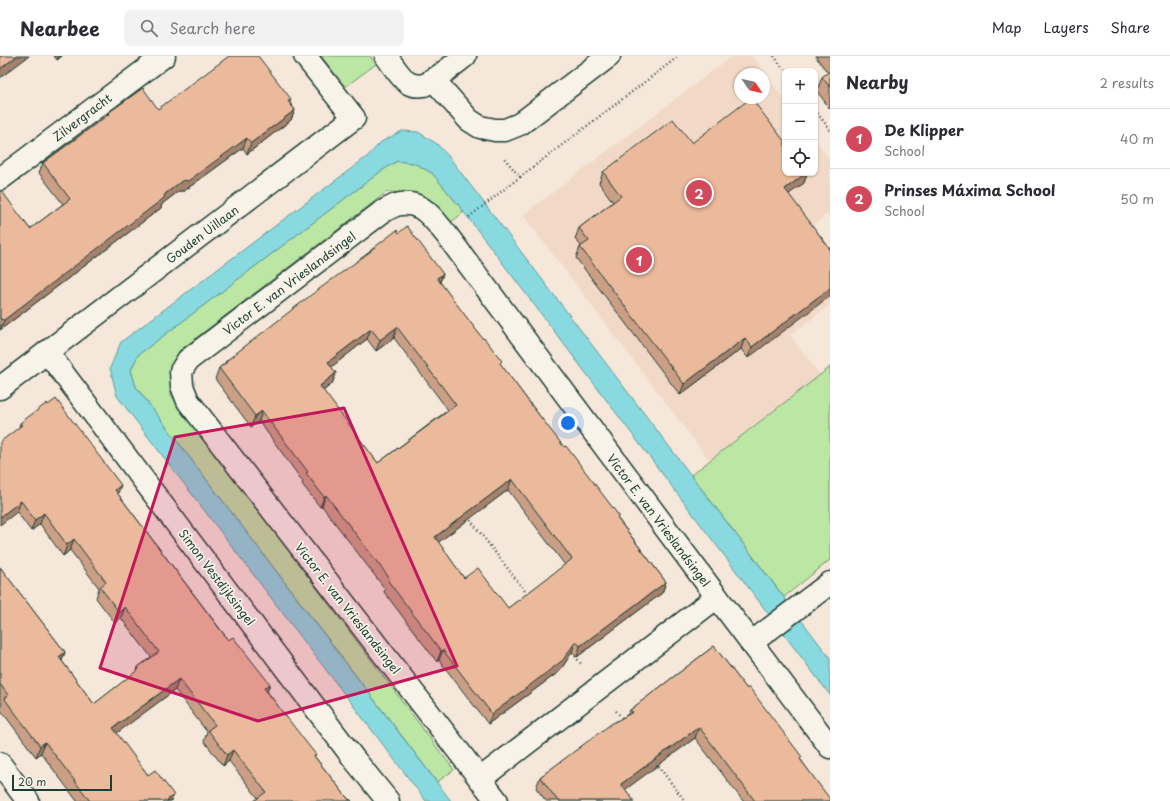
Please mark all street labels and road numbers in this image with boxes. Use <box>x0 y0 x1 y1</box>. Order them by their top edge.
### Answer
street label: Zilvergracht <box>49 89 115 145</box>
street label: Gouden Uillaan <box>162 201 242 267</box>
street label: Victor E. van Vrieslandsingel <box>219 227 359 339</box>
street label: Victor E. van Vrieslandsingel <box>603 450 715 590</box>
street label: Simon Vestdijksingel <box>175 525 259 629</box>
street label: Victor E. van Vrieslandsingel <box>291 539 405 677</box>

